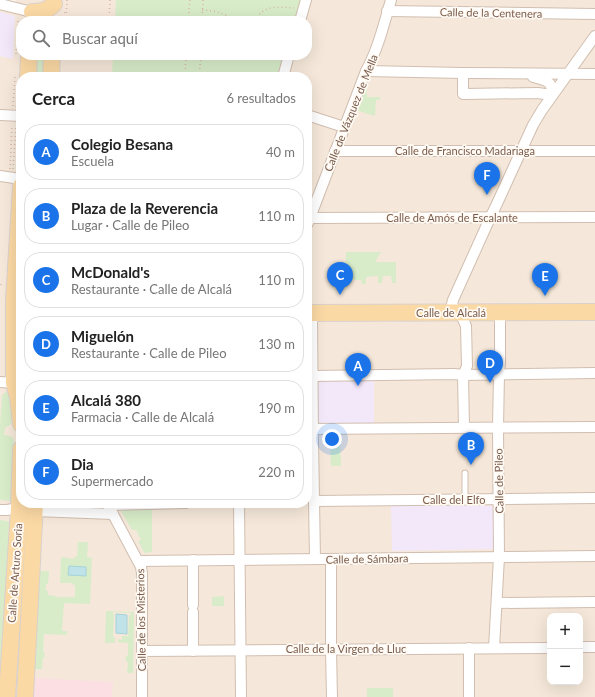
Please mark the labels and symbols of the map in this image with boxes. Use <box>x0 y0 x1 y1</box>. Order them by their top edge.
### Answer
street label: Calle de la Centenera <box>440 5 542 20</box>
street label: Calle de Vázquez de Mella <box>321 52 380 173</box>
street label: Calle de Francisco Madariaga <box>395 144 535 157</box>
pin: F <box>474 162 500 195</box>
street label: Calle de Amós de Escalante <box>386 211 518 224</box>
pin: C <box>327 262 353 295</box>
pin: E <box>532 263 558 296</box>
street label: Calle de Alcalá <box>416 306 486 319</box>
pin: D <box>477 350 503 383</box>
pin: A <box>345 353 371 386</box>
your location <box>322 429 342 449</box>
pin: B <box>458 432 484 465</box>
street label: Calle de Pileo <box>491 448 506 514</box>
street label: Calle del Elfo <box>423 493 485 506</box>
street label: Calle de Arturo Soria <box>5 523 24 623</box>
street label: Calle de Sámbara <box>325 551 409 566</box>
street label: Calle de los Misterios <box>133 568 148 671</box>
street label: Calle de la Virgen de Lluc <box>286 642 406 655</box>

